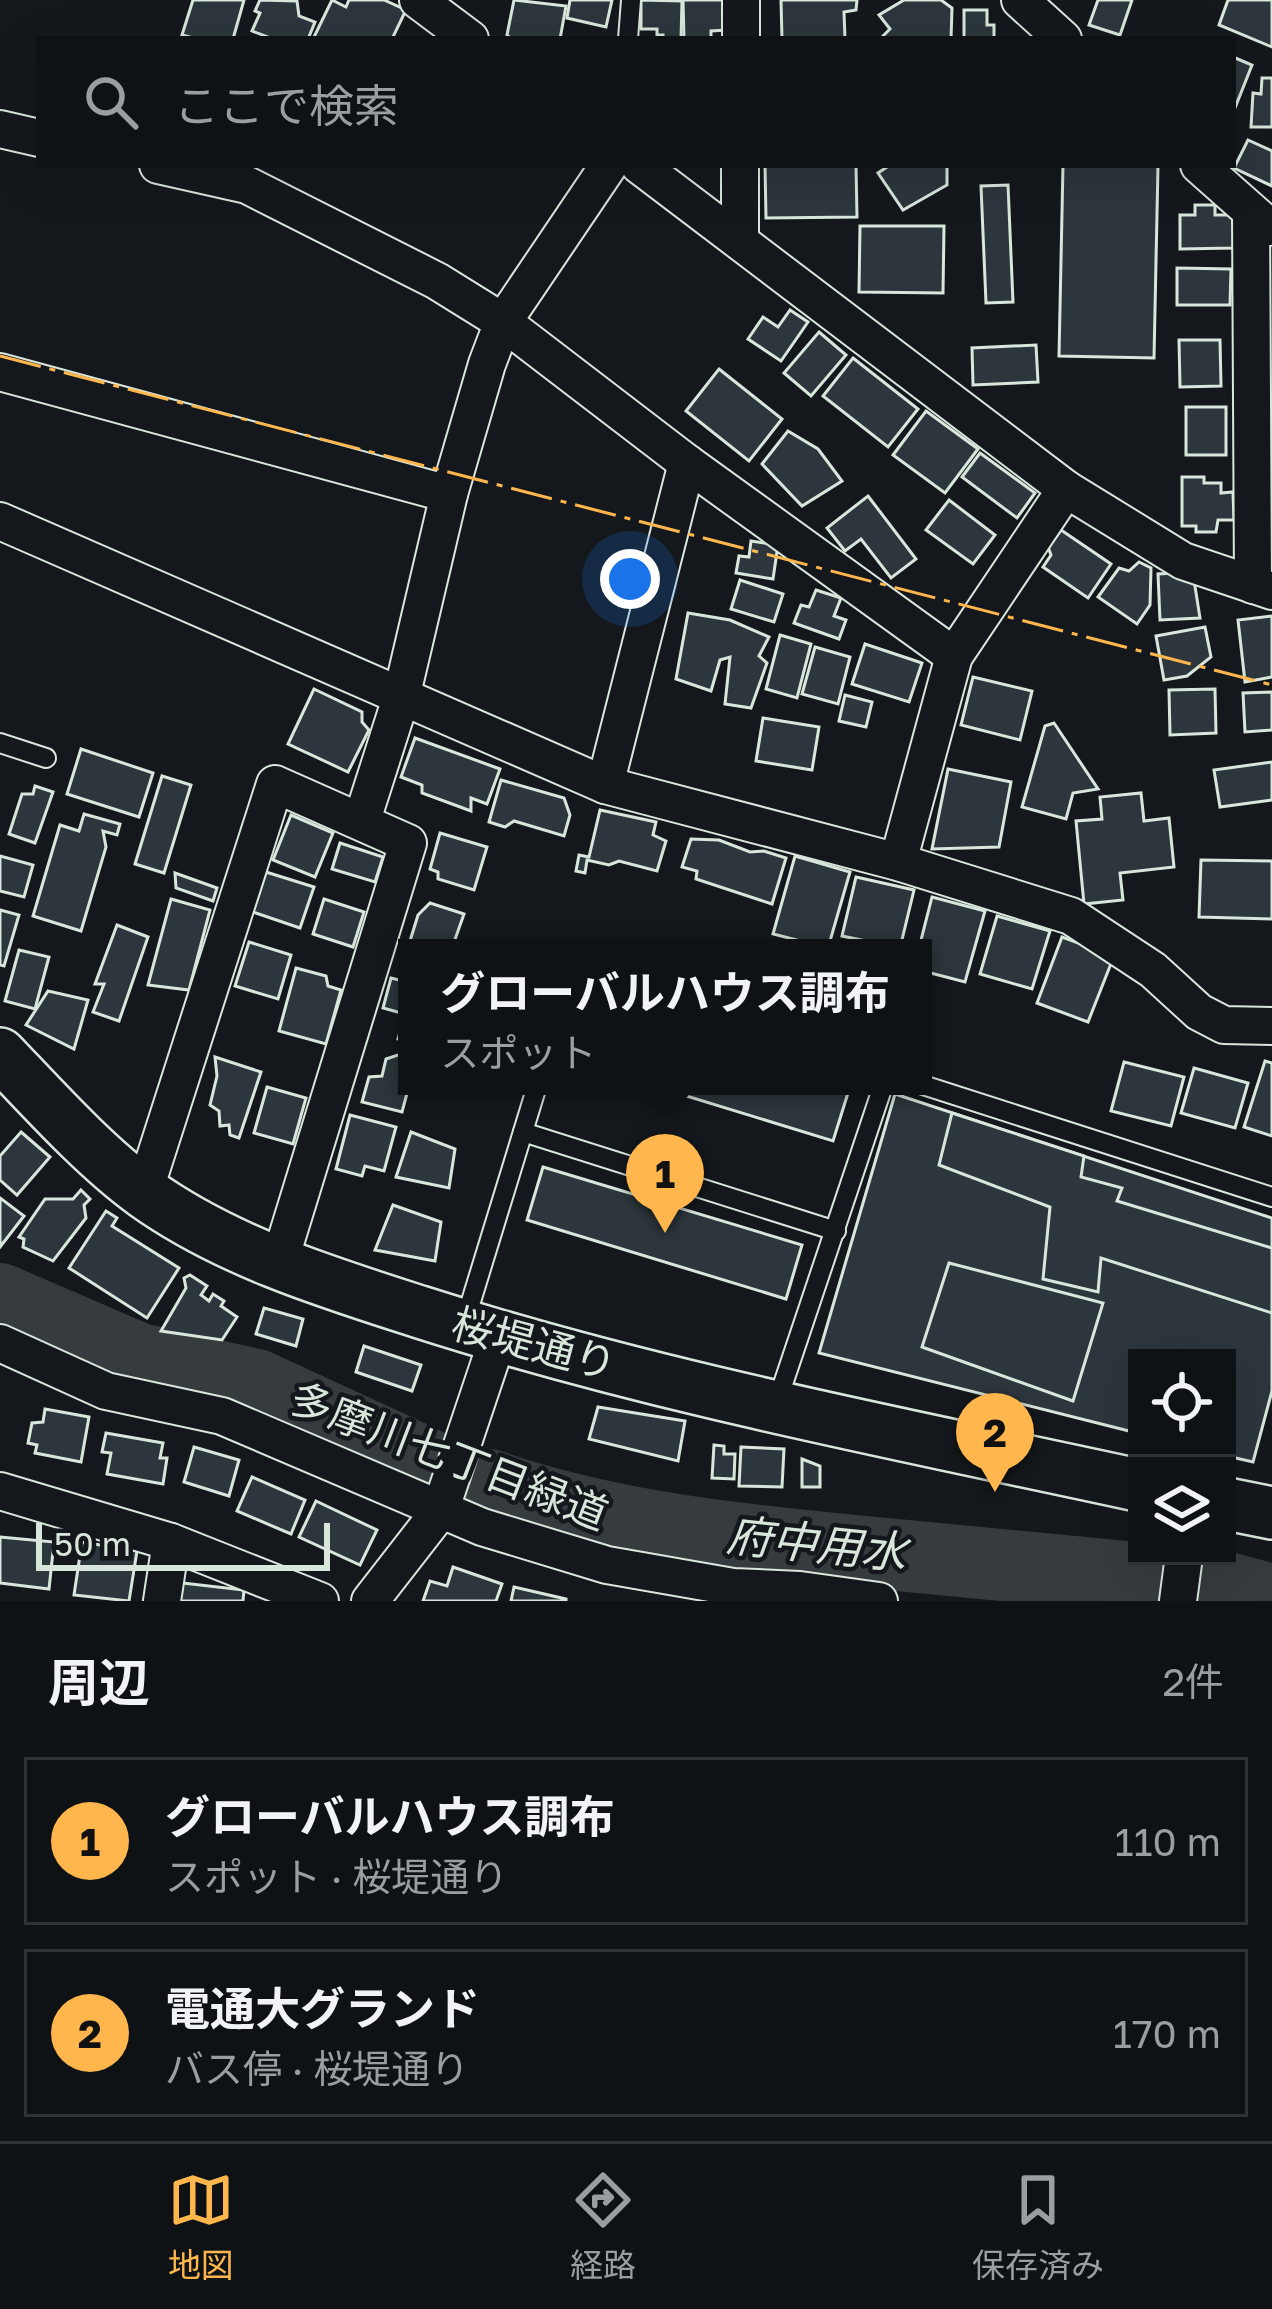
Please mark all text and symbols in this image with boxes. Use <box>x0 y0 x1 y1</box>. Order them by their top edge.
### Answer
search box <box>36 36 1236 168</box>
icon: search <box>78 69 144 135</box>
text: ここで検索 <box>174 78 399 132</box>
your location <box>600 549 660 609</box>
popup <box>398 939 932 1095</box>
text: グローバルハウス調布 <box>440 965 890 1019</box>
text: スポット <box>440 1029 596 1076</box>
pin: 1 <box>626 1134 704 1233</box>
street label: 桜堤通り <box>447 1297 622 1389</box>
map controls <box>1128 1349 1236 1565</box>
button: locate <box>1128 1349 1236 1457</box>
street label: 多摩川七丁目緑道 <box>284 1372 615 1539</box>
pin: 2 <box>956 1393 1034 1492</box>
button: layers <box>1128 1457 1236 1565</box>
water label: 府中用水 <box>725 1507 914 1580</box>
scale bar <box>36 1517 330 1570</box>
text: 50 m <box>54 1524 131 1563</box>
text: 周辺 <box>48 1651 150 1712</box>
text: 2件 <box>1162 1658 1224 1705</box>
text: グローバルハウス調布 <box>165 1789 615 1843</box>
text: 1 <box>80 1818 100 1865</box>
text: 110 m <box>1115 1818 1221 1865</box>
text: スポット · 桜堤通り <box>165 1853 508 1900</box>
text: 電通大グランド <box>165 1981 480 2035</box>
text: 2 <box>78 2010 102 2057</box>
text: 170 m <box>1113 2010 1221 2057</box>
text: バス停 · 桜堤通り <box>165 2045 469 2092</box>
tab: 地図 <box>168 2167 234 2287</box>
tab: 経路 <box>570 2167 636 2287</box>
tab: 保存済み <box>972 2167 1104 2287</box>

